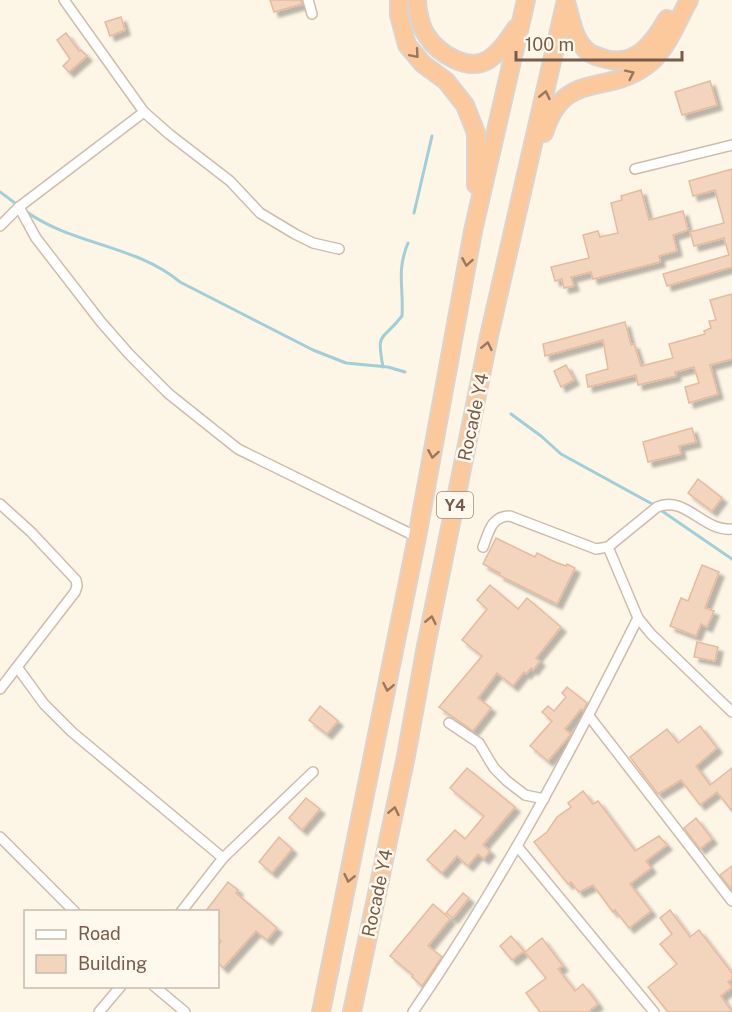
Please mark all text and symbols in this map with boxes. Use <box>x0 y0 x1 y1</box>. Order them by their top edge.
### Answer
scale bar <box>516 24 682 62</box>
text: 100 m <box>525 34 574 55</box>
one-way arrow <box>408 47 419 58</box>
one-way arrow <box>624 70 635 82</box>
one-way arrow <box>538 90 551 100</box>
one-way arrow <box>461 257 474 267</box>
one-way arrow <box>480 342 493 352</box>
street label: Rocade Y4 <box>453 371 493 463</box>
one-way arrow <box>427 449 439 458</box>
road number: Y4 <box>437 492 473 518</box>
one-way arrow <box>424 615 437 625</box>
one-way arrow <box>382 681 395 691</box>
one-way arrow <box>387 806 400 816</box>
street label: Rocade Y4 <box>357 847 397 939</box>
one-way arrow <box>343 872 356 882</box>
legend <box>24 910 219 988</box>
text: Road <box>78 923 121 944</box>
text: Building <box>78 953 147 974</box>

